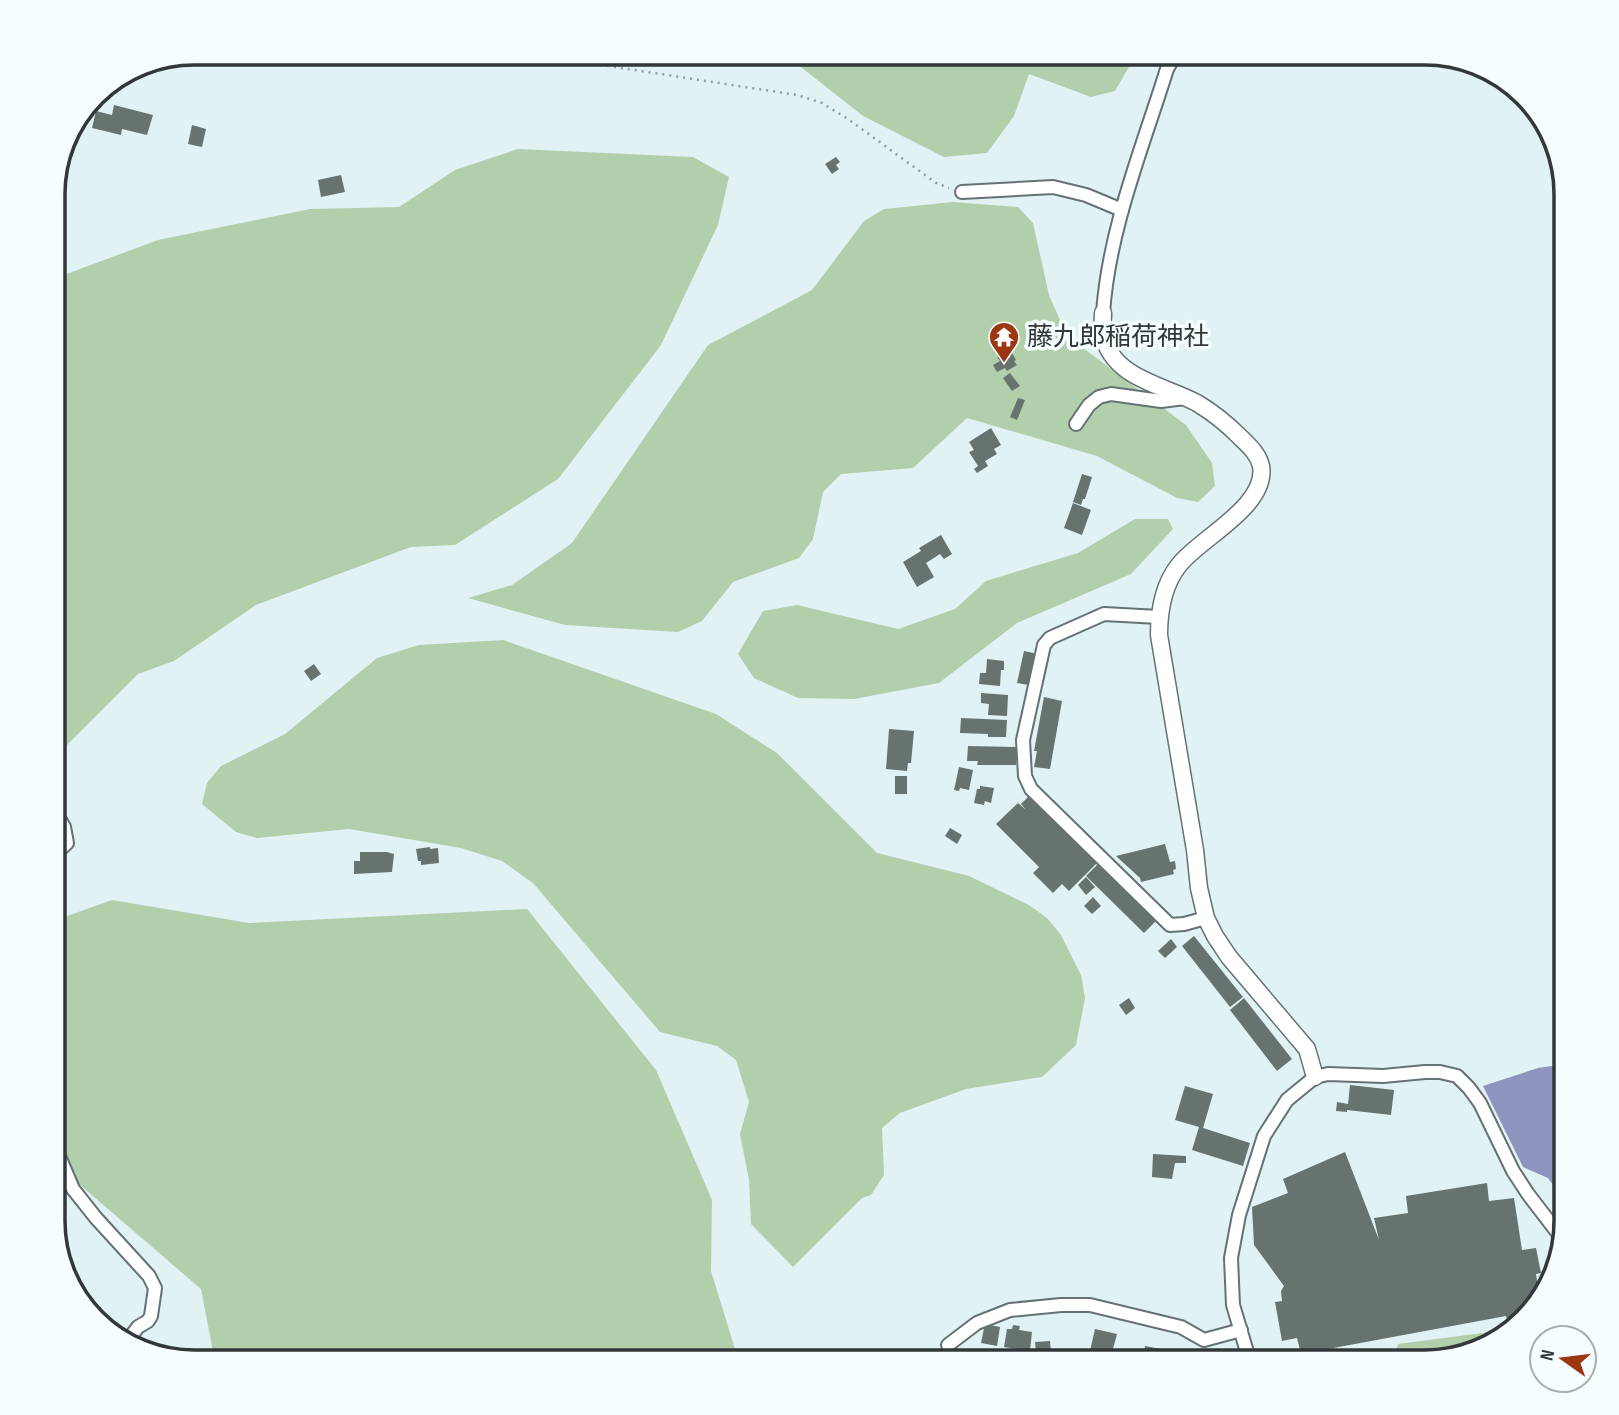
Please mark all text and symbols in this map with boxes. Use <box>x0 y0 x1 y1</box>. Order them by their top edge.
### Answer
temple icon: 藤九郎稲荷神社 <box>987 320 1021 364</box>
place label: 藤九郎稲荷神社 <box>1027 322 1209 353</box>
north arrow <box>1528 1324 1598 1394</box>
text: N <box>1536 1348 1560 1363</box>

